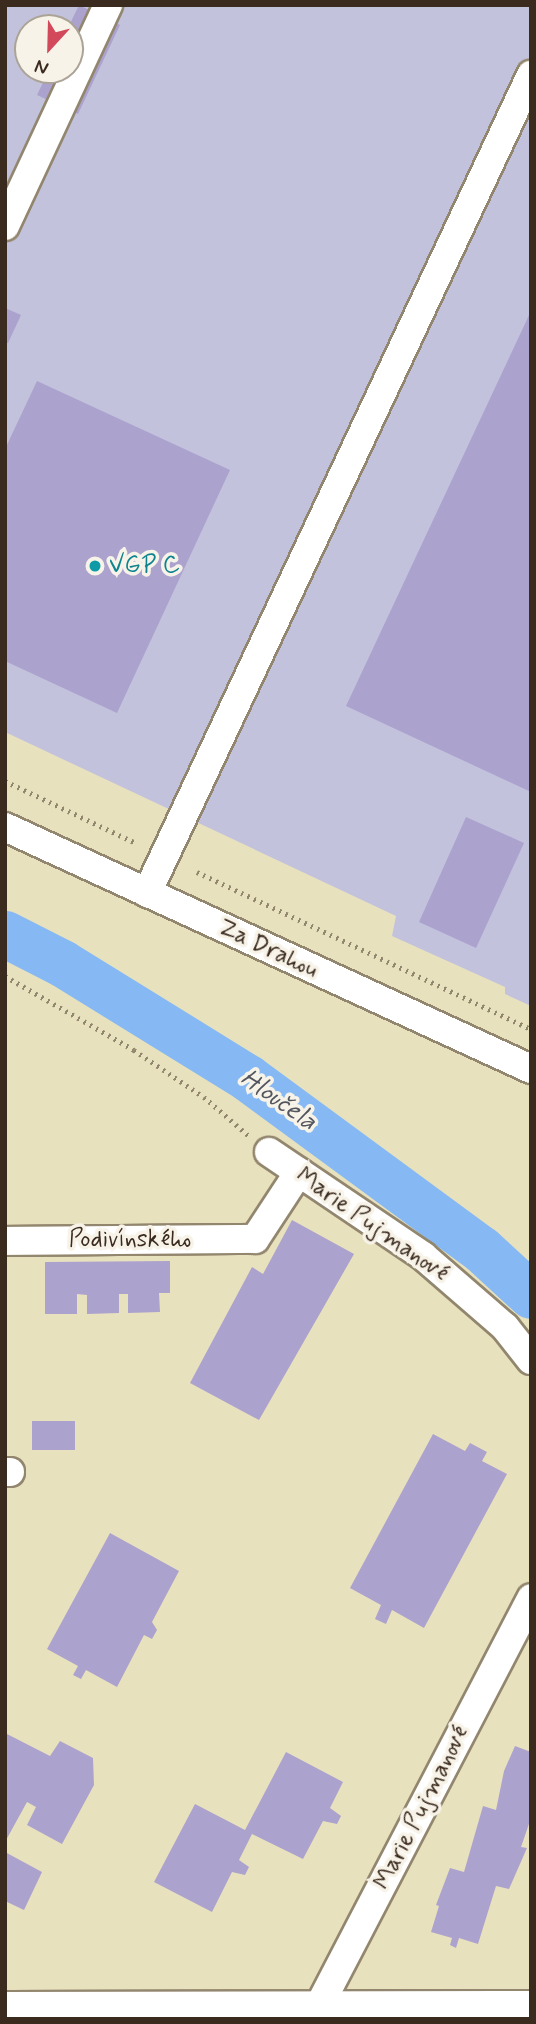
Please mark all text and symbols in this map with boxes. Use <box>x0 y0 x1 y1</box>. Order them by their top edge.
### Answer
north arrow <box>14 14 84 84</box>
text: N <box>31 53 52 81</box>
place label: VGP C <box>109 552 180 580</box>
marker: VGP C <box>87 558 103 574</box>
street label: Za Drahou <box>213 913 323 985</box>
water label: Hloučela <box>234 1064 322 1138</box>
street label: Marie Pujmanové <box>290 1162 454 1288</box>
street label: Podivínského <box>69 1226 191 1254</box>
street label: Marie Pujmanové <box>368 1721 476 1895</box>

